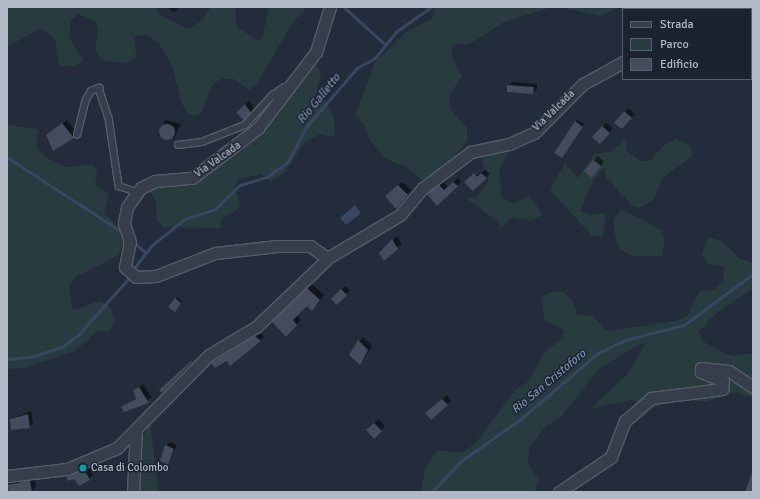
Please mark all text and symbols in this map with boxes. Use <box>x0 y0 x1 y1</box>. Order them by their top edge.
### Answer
legend <box>622 8 752 80</box>
text: Strada <box>660 17 694 32</box>
text: Parco <box>660 37 689 52</box>
text: Edificio <box>660 57 698 72</box>
water label: Rio Galletto <box>294 71 344 127</box>
street label: Via Valcada <box>530 87 578 135</box>
street label: Via Valcada <box>192 139 244 181</box>
water label: Rio San Cristoforo <box>509 347 589 417</box>
place label: Casa di Colombo <box>91 461 169 475</box>
marker: Casa di Colombo <box>78 463 88 473</box>

